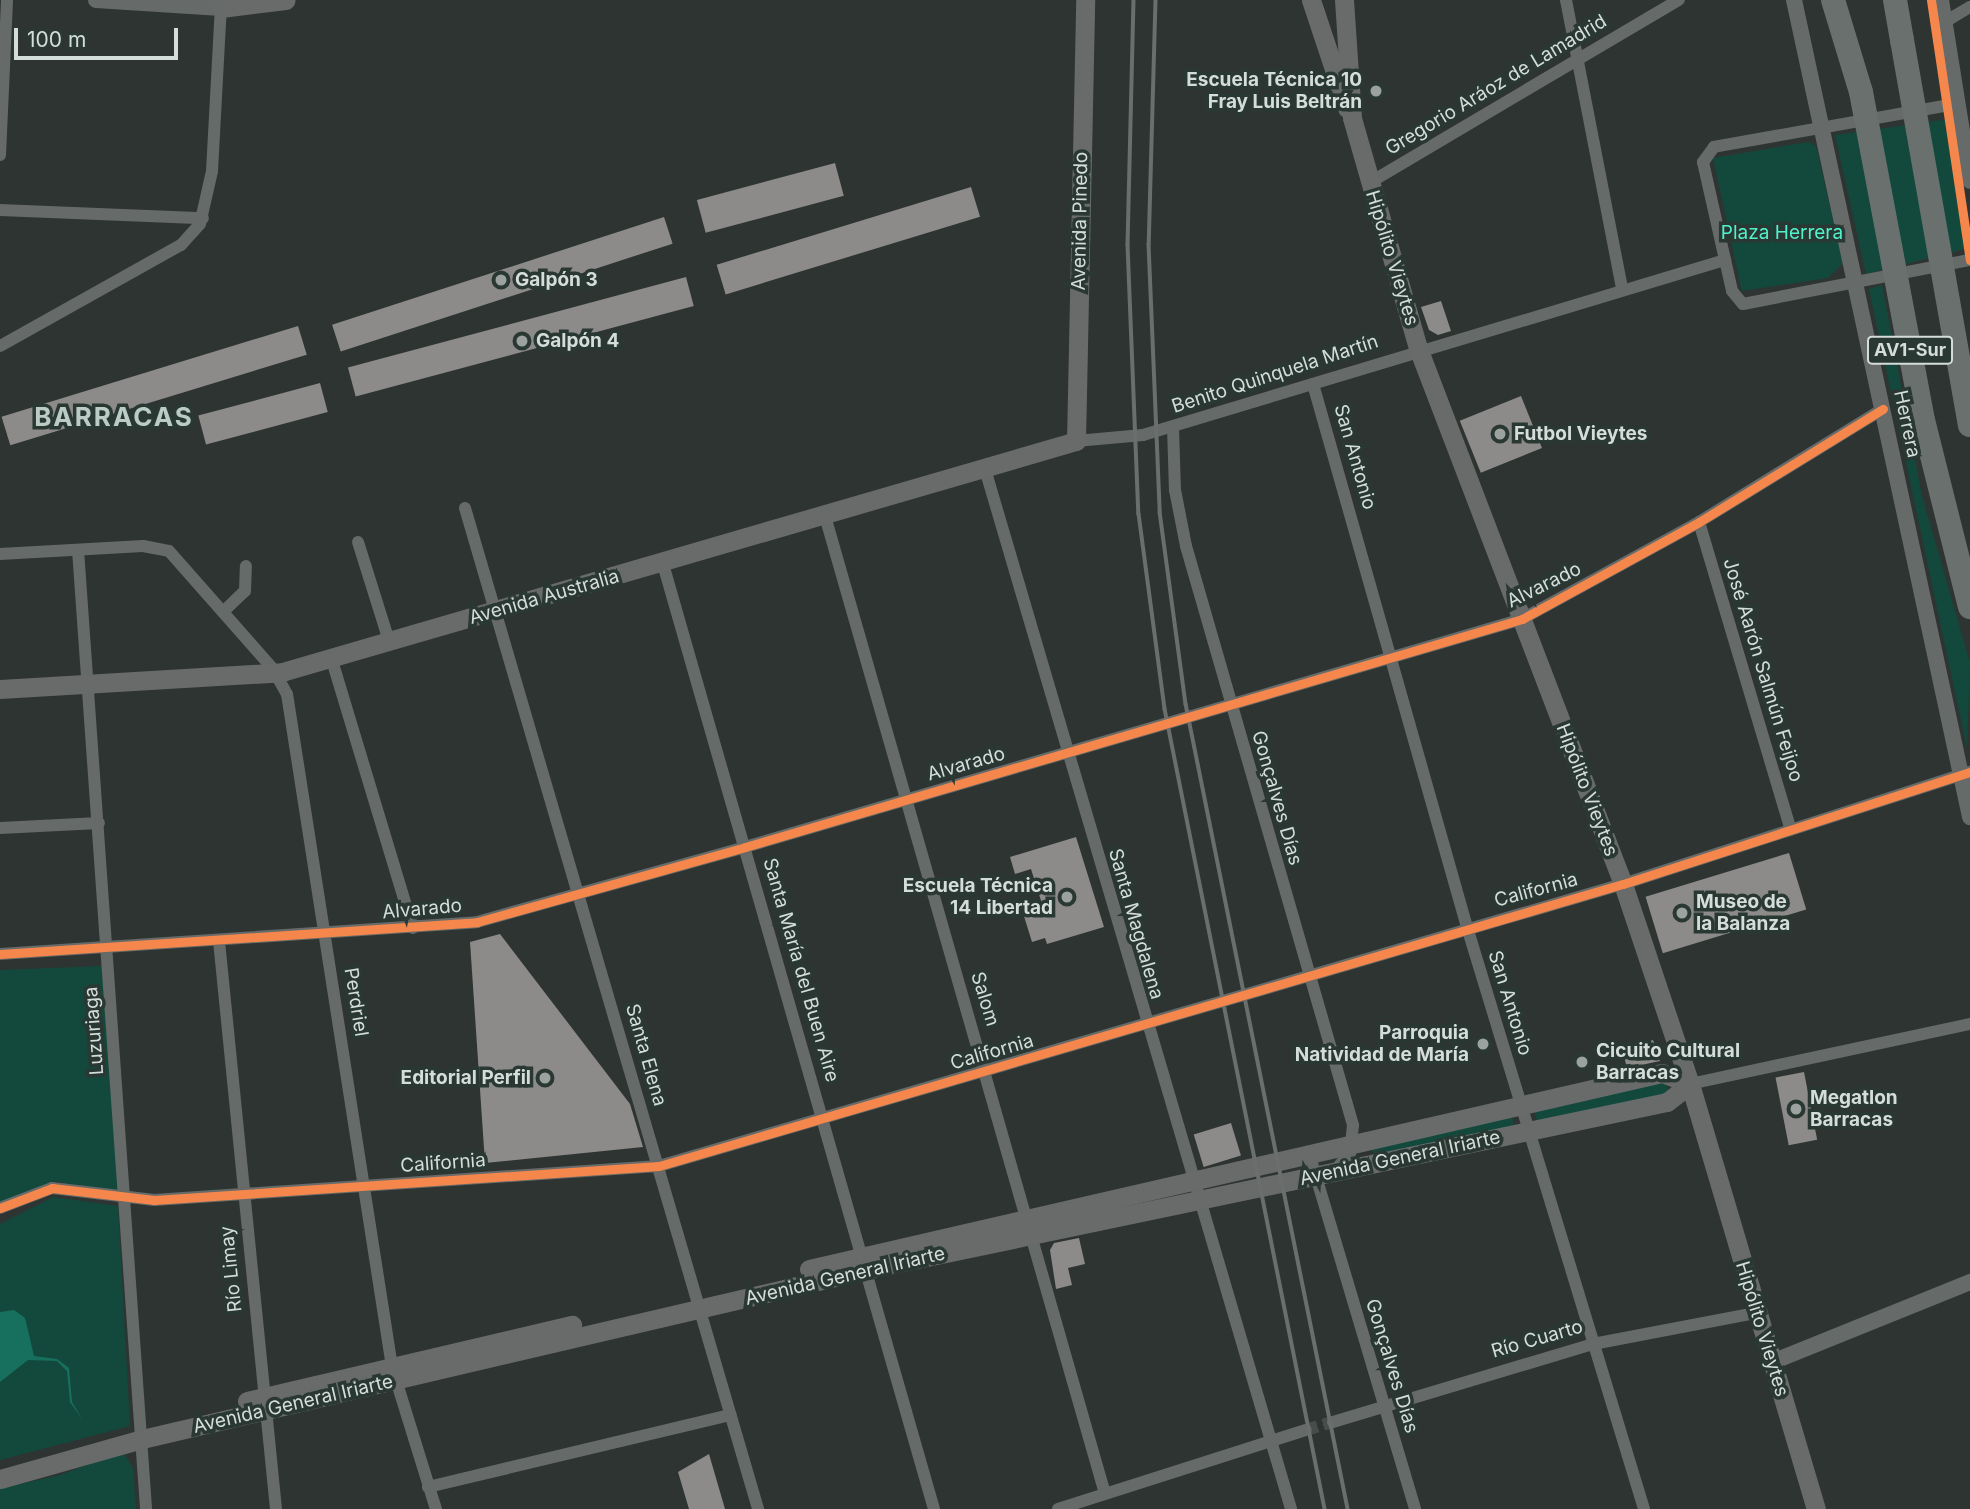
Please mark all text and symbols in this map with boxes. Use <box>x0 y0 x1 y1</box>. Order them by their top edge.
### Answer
street label: Gregorio Aráoz de Lamadrid <box>1381 10 1611 160</box>
scale bar <box>18 14 182 58</box>
text: 100 m <box>27 27 86 52</box>
place label: Escuela Técnica 10 Fray Luis Beltrán <box>1186 69 1362 113</box>
marker: Escuela Técnica 10 Fray Luis Beltrán <box>1368 83 1384 99</box>
street label: Avenida Pinedo <box>1067 151 1093 291</box>
street label: Hipólito Vieytes <box>1361 188 1423 328</box>
park label: Plaza Herrera <box>1721 222 1843 244</box>
place label: Galpón 3 <box>515 269 598 291</box>
marker: Galpón 3 <box>493 272 509 288</box>
place label: Galpón 4 <box>536 330 619 352</box>
street label: Benito Quinquela Martín <box>1169 330 1381 418</box>
marker: Galpón 4 <box>514 333 530 349</box>
road number: AV1-Sur <box>1866 336 1954 364</box>
street label: Herrera <box>1889 388 1925 460</box>
district label: BARRACAS <box>35 401 193 433</box>
street label: San Antonio <box>1329 402 1381 512</box>
place label: Futbol Vieytes <box>1514 423 1647 445</box>
marker: Futbol Vieytes <box>1492 426 1508 442</box>
street label: José Aarón Salmún Feijoo <box>1718 555 1808 785</box>
street label: Alvarado <box>1503 557 1585 613</box>
street label: Avenida Australia <box>466 565 622 629</box>
street label: Hipólito Vieytes <box>1551 720 1623 860</box>
street label: Gonçalves Días <box>1247 728 1307 868</box>
street label: Alvarado <box>924 742 1008 786</box>
street label: Santa Magdalena <box>1104 846 1168 1002</box>
street label: Santa María del Buen Aire <box>758 855 844 1085</box>
street label: California <box>1492 868 1580 912</box>
place label: Escuela Técnica 14 Libertad <box>903 875 1053 919</box>
marker: Escuela Técnica 14 Libertad <box>1059 889 1075 905</box>
place label: Museo de la Balanza <box>1696 891 1790 935</box>
street label: Alvarado <box>381 894 463 924</box>
marker: Museo de la Balanza <box>1674 905 1690 921</box>
street label: San Antonio <box>1483 948 1537 1058</box>
street label: Perdriel <box>339 966 373 1038</box>
street label: Salom <box>966 969 1004 1029</box>
street label: Luzuriaga <box>80 986 108 1076</box>
street label: Santa Elena <box>621 1001 671 1109</box>
place label: Parroquia Natividad de María <box>1295 1022 1469 1066</box>
street label: California <box>948 1029 1036 1075</box>
marker: Parroquia Natividad de María <box>1475 1036 1491 1052</box>
place label: Cicuito Cultural Barracas <box>1596 1040 1740 1084</box>
marker: Cicuito Cultural Barracas <box>1574 1054 1590 1070</box>
place label: Editorial Perfil <box>401 1067 531 1089</box>
marker: Editorial Perfil <box>537 1070 553 1086</box>
place label: Megatlon Barracas <box>1810 1087 1898 1131</box>
marker: Megatlon Barracas <box>1788 1101 1804 1117</box>
street label: Avenida General Iriarte <box>1298 1126 1502 1190</box>
street label: California <box>400 1149 486 1177</box>
street label: Río Limay <box>215 1225 247 1313</box>
street label: Avenida General Iriarte <box>743 1242 947 1310</box>
street label: Hipólito Vieytes <box>1731 1259 1793 1399</box>
street label: Gonçalves Días <box>1361 1296 1423 1436</box>
street label: Río Cuarto <box>1489 1315 1585 1363</box>
street label: Avenida General Iriarte <box>191 1370 395 1438</box>

